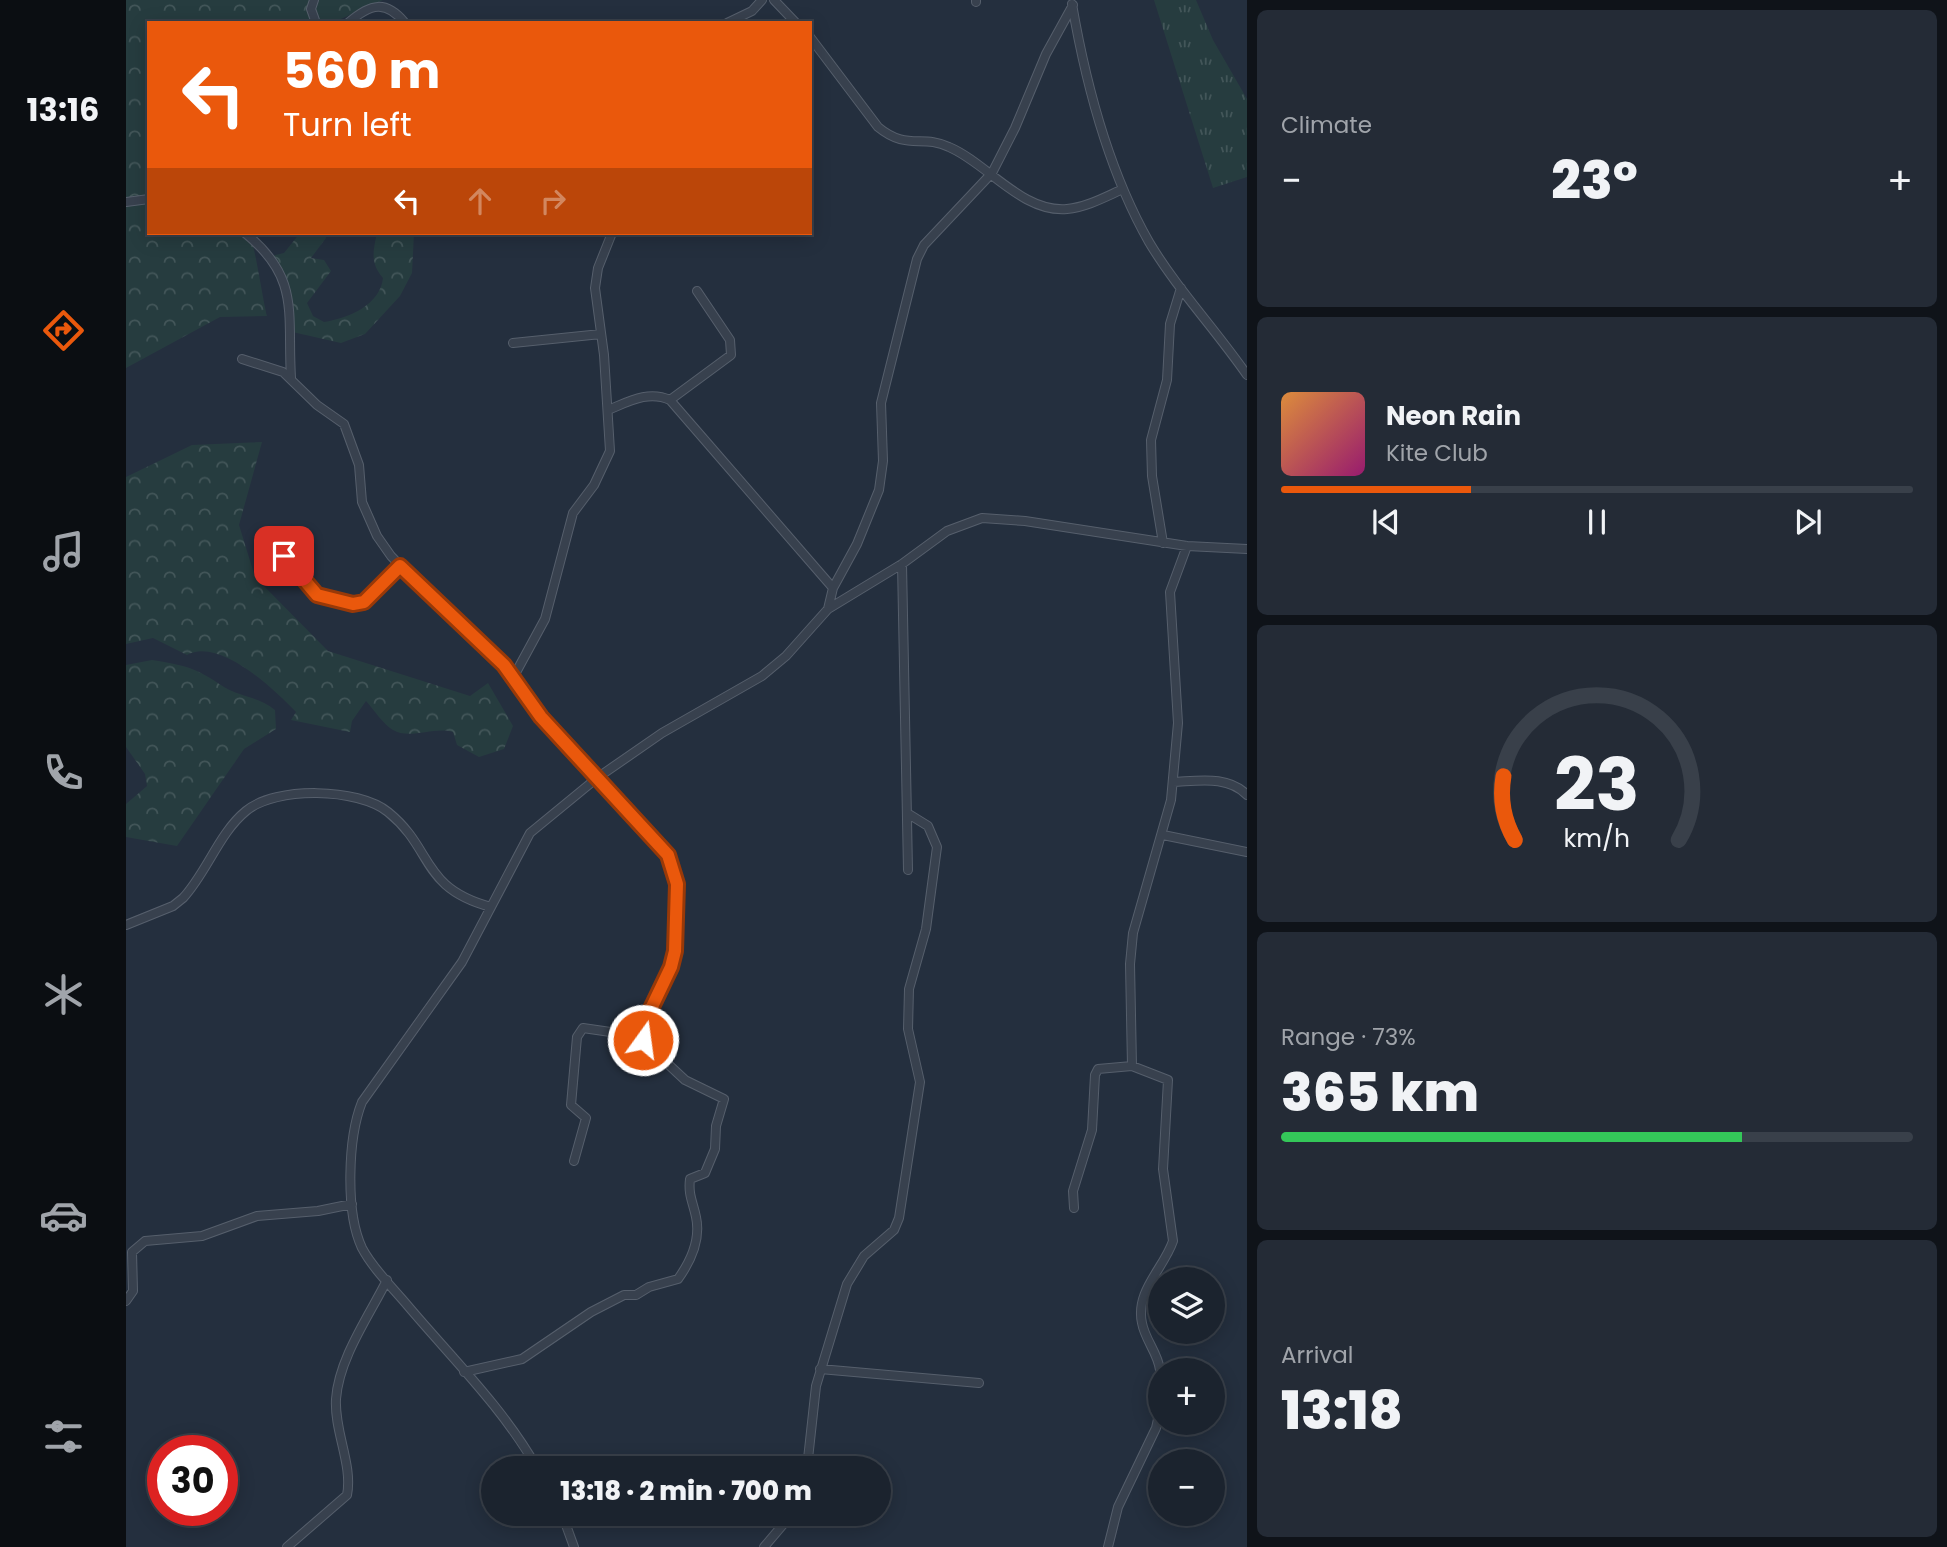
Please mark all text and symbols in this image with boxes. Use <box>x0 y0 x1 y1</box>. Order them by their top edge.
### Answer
text: 560 m <box>283 37 440 105</box>
icon: left <box>168 49 259 140</box>
text: 13:16 <box>27 87 99 132</box>
text: Turn left <box>283 102 412 147</box>
text: Climate <box>1281 109 1372 141</box>
text: 23° <box>1551 144 1638 217</box>
text: − <box>1281 154 1302 207</box>
text: + <box>1887 154 1913 207</box>
icon: left <box>388 182 426 220</box>
icon: ahead <box>461 182 499 220</box>
icon: right <box>534 182 572 220</box>
icon: directions <box>39 306 88 355</box>
text: Neon Rain <box>1386 398 1521 434</box>
text: Kite Club <box>1386 437 1488 469</box>
icon: previous <box>1367 503 1405 541</box>
icon: pause <box>1578 503 1616 541</box>
icon: next <box>1789 503 1827 541</box>
pin <box>254 526 314 586</box>
icon: music <box>39 527 88 576</box>
icon: arrive <box>265 537 303 575</box>
text: 23 <box>1554 734 1640 835</box>
icon: phone <box>39 748 88 797</box>
text: km/h <box>1564 820 1630 855</box>
icon: climate <box>39 970 88 1019</box>
position arrow <box>606 1003 680 1077</box>
text: Range · 73% <box>1281 1021 1416 1053</box>
text: 365 km <box>1281 1056 1479 1129</box>
icon: car <box>39 1191 88 1240</box>
map controls <box>1148 1267 1225 1526</box>
button: layers <box>1148 1267 1225 1344</box>
text: Arrival <box>1281 1339 1353 1371</box>
button: + <box>1148 1358 1225 1435</box>
text: 13:18 <box>1281 1374 1403 1447</box>
icon: filters <box>39 1412 88 1461</box>
speed limit sign: 30 <box>147 1435 238 1526</box>
button: − <box>1148 1449 1225 1526</box>
text: 13:18 · 2 min · 700 m <box>560 1473 812 1509</box>

